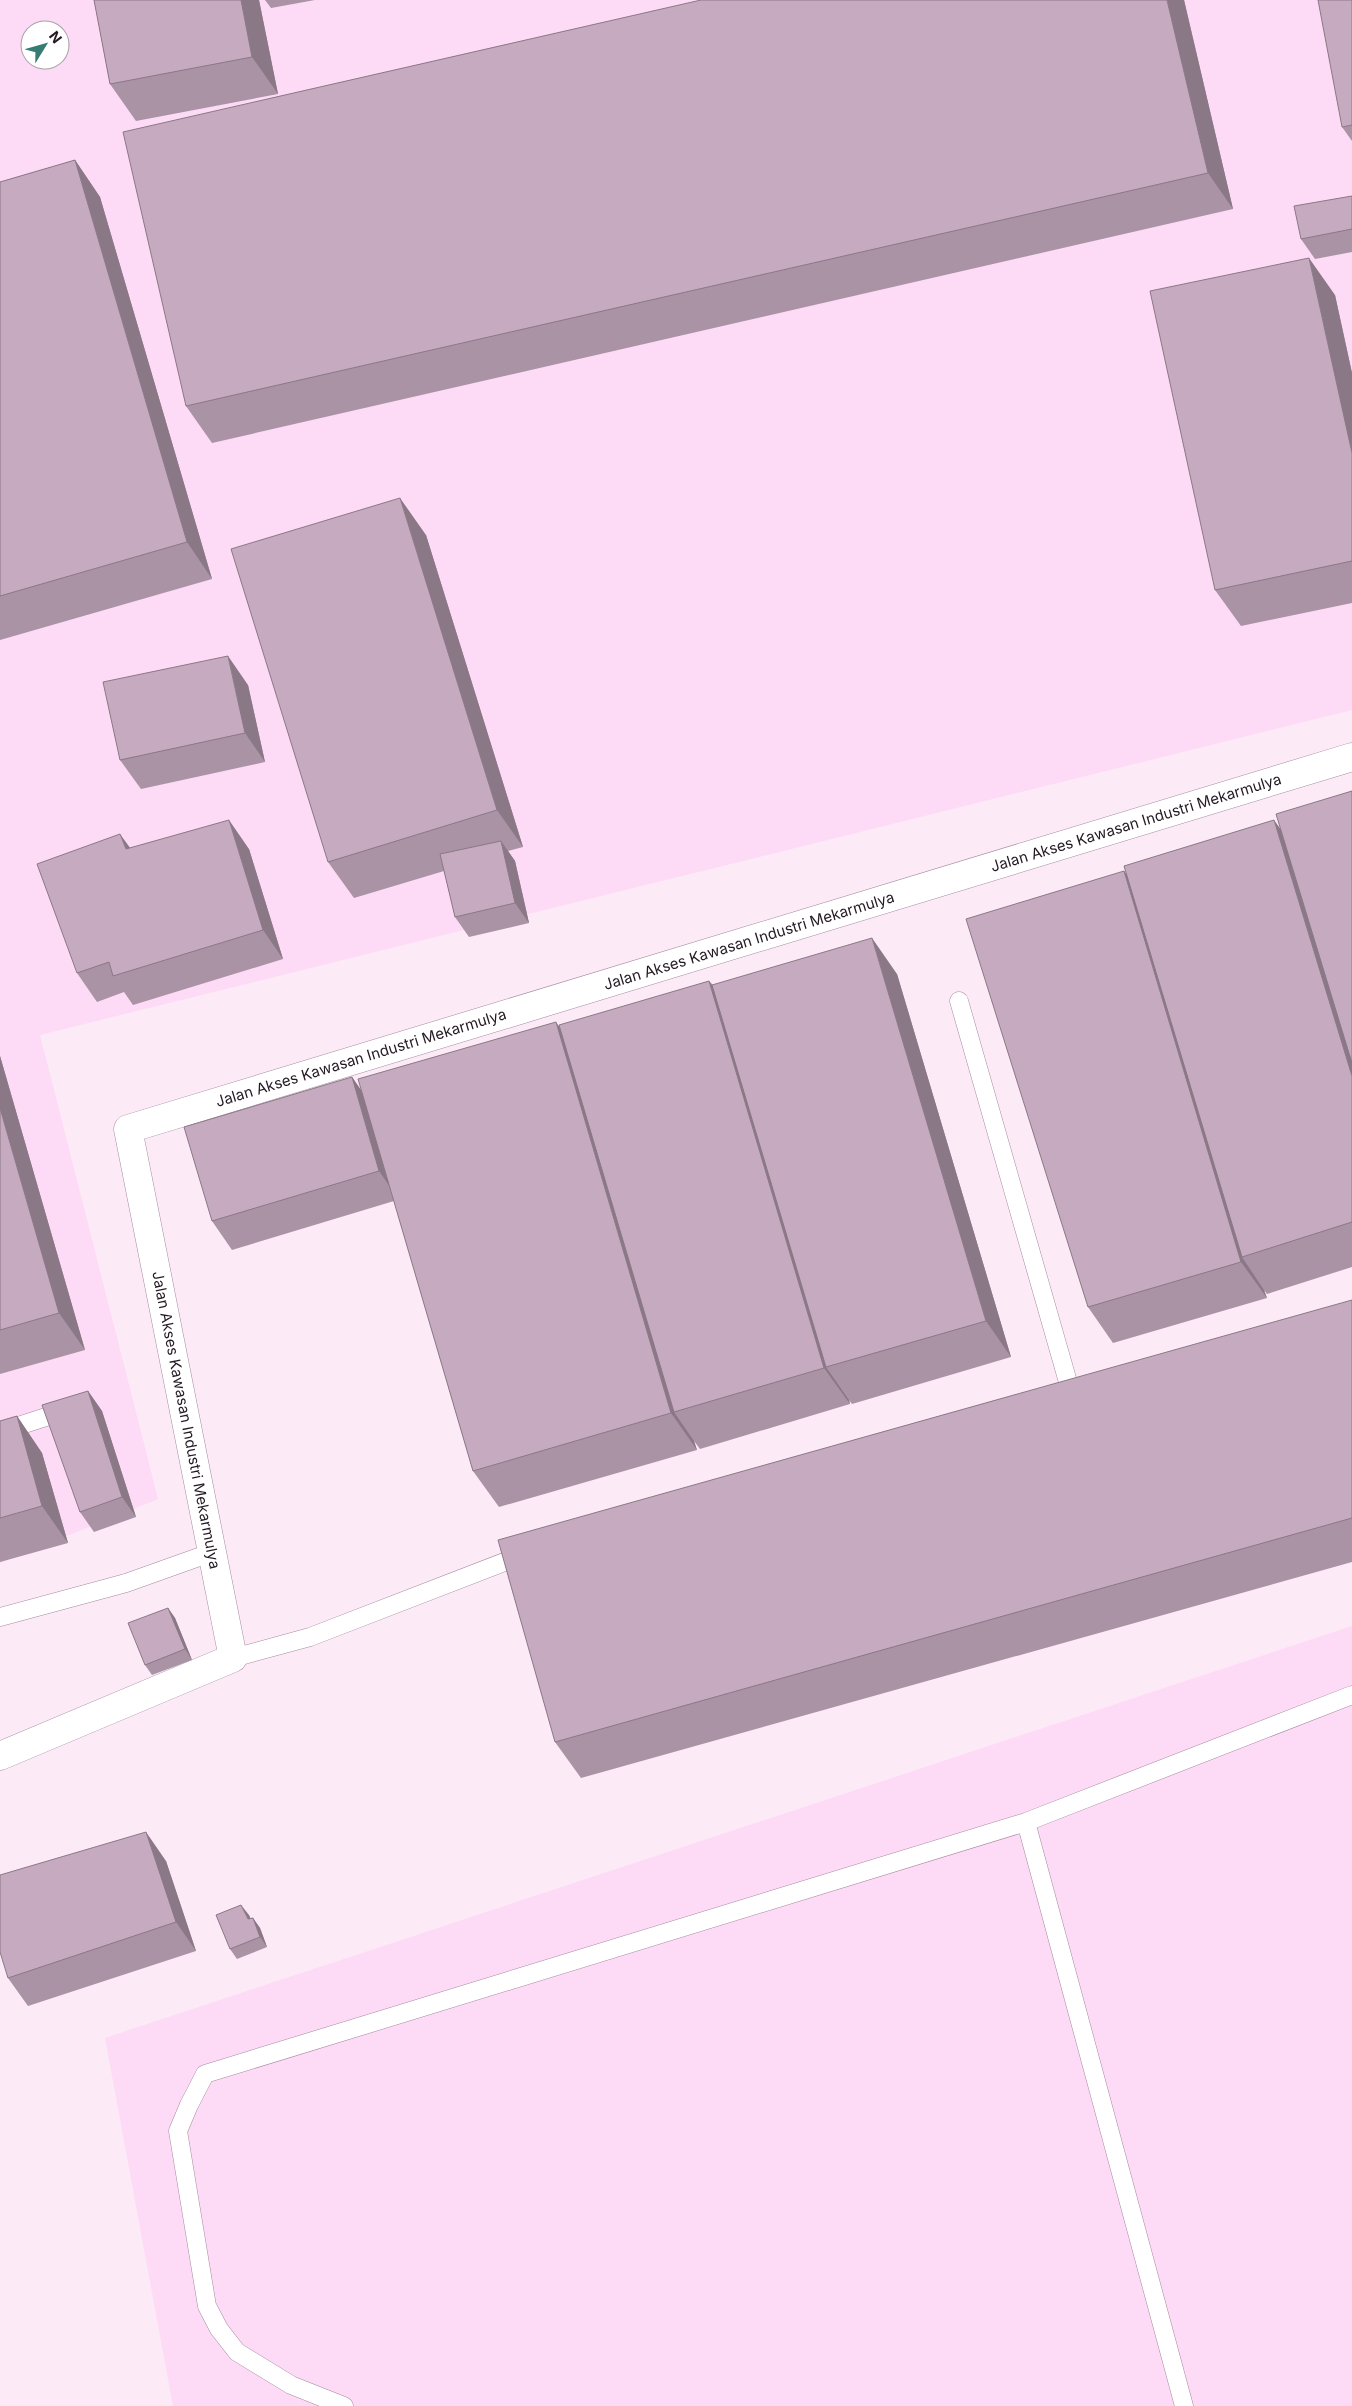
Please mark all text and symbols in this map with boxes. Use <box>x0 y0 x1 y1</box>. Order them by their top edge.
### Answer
north arrow <box>20 20 70 70</box>
text: N <box>46 27 66 46</box>
street label: Jalan Akses Kawasan Industri Mekarmulya <box>988 769 1283 876</box>
street label: Jalan Akses Kawasan Industri Mekarmulya <box>601 887 896 994</box>
street label: Jalan Akses Kawasan Industri Mekarmulya <box>213 1004 508 1111</box>
street label: Jalan Akses Kawasan Industri Mekarmulya <box>148 1269 225 1570</box>

